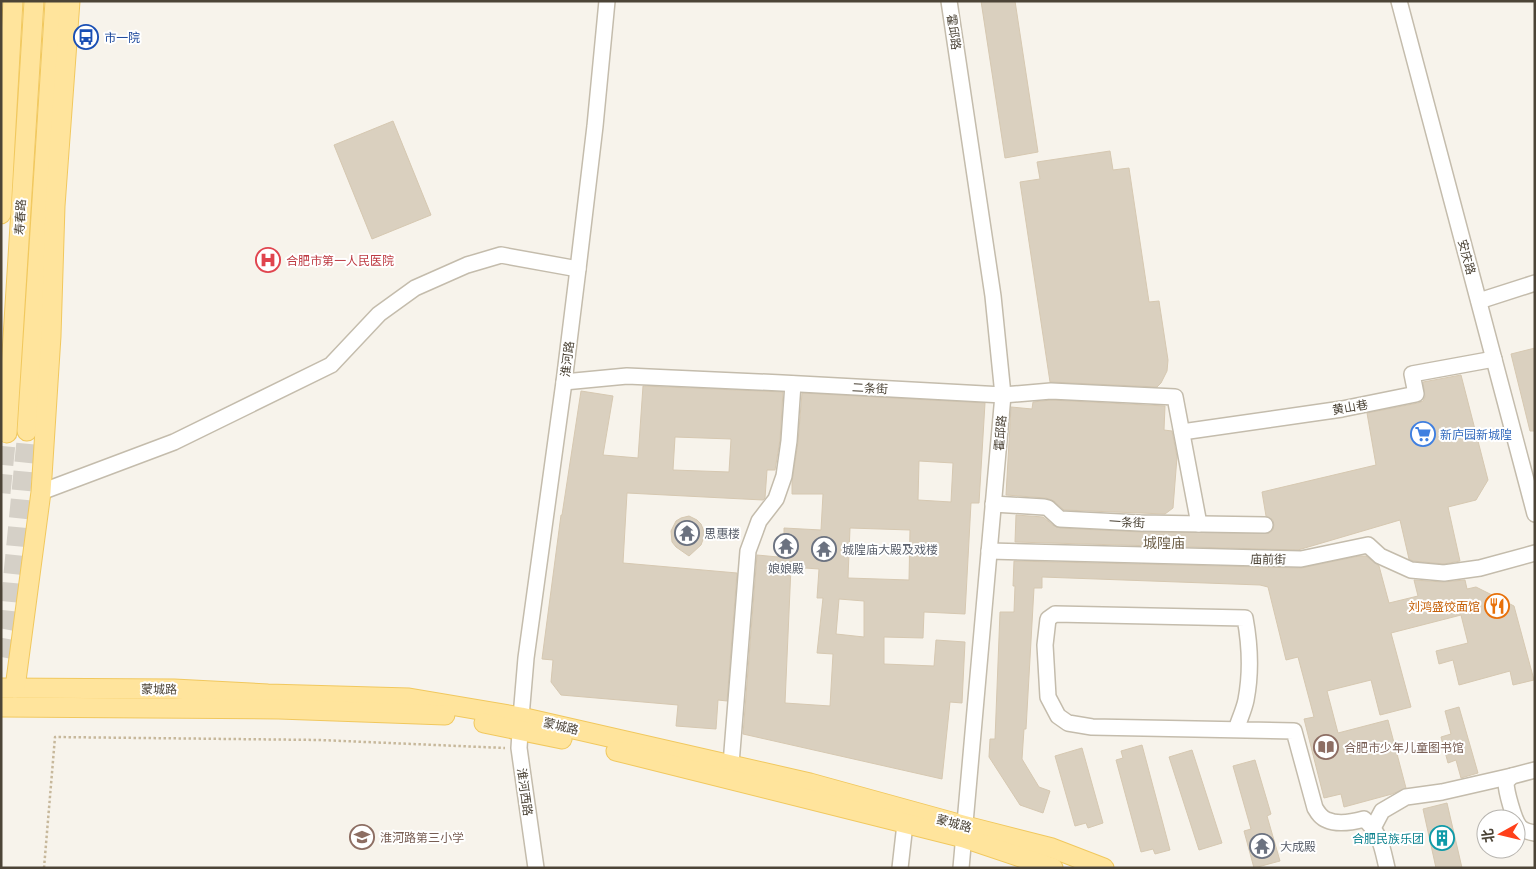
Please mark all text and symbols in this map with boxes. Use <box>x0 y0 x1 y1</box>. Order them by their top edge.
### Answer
street label: 霍邱路 <box>943 13 965 51</box>
bus stop icon: 市一院 <box>73 24 99 50</box>
place label: 市一院 <box>104 29 140 46</box>
street label: 寿春路 <box>11 199 29 235</box>
street label: 安庆路 <box>1454 237 1480 277</box>
hospital icon: 合肥市第一人民医院 <box>255 247 281 273</box>
place label: 合肥市第一人民医院 <box>286 252 394 269</box>
street label: 淮河路 <box>556 340 578 378</box>
street label: 二条街 <box>852 379 888 397</box>
street label: 黄山巷 <box>1331 396 1369 418</box>
street label: 霍邱路 <box>990 414 1010 452</box>
supermarket icon: 新庐园新城隍 <box>1410 421 1436 447</box>
place label: 新庐园新城隍 <box>1440 426 1512 443</box>
street label: 一条街 <box>1109 513 1145 531</box>
temple icon: 思惠楼 <box>674 520 700 546</box>
place label: 思惠楼 <box>704 525 740 542</box>
temple icon: 娘娘殿 <box>773 533 799 559</box>
district label: 城隍庙 <box>1143 533 1185 552</box>
temple icon: 城隍庙大殿及戏楼 <box>811 536 837 562</box>
place label: 城隍庙大殿及戏楼 <box>842 541 938 558</box>
street label: 庙前街 <box>1250 550 1286 568</box>
place label: 娘娘殿 <box>768 560 804 577</box>
restaurant icon: 刘鸿盛饺面馆 <box>1484 593 1510 619</box>
place label: 刘鸿盛饺面馆 <box>1408 598 1480 615</box>
street label: 蒙城路 <box>141 680 177 698</box>
street label: 蒙城路 <box>542 714 580 738</box>
library icon: 合肥市少年儿童图书馆 <box>1313 734 1339 760</box>
place label: 合肥市少年儿童图书馆 <box>1344 739 1464 756</box>
street label: 淮河西路 <box>513 767 537 817</box>
north arrow <box>1476 809 1526 859</box>
street label: 蒙城路 <box>934 810 974 836</box>
school or university icon: 淮河路第三小学 <box>349 824 375 850</box>
building icon: 合肥民族乐团 <box>1429 825 1455 851</box>
text: 北 <box>1477 828 1498 844</box>
place label: 淮河路第三小学 <box>380 829 464 846</box>
place label: 合肥民族乐团 <box>1352 830 1424 847</box>
temple icon: 大成殿 <box>1249 833 1275 859</box>
place label: 大成殿 <box>1280 838 1316 855</box>

